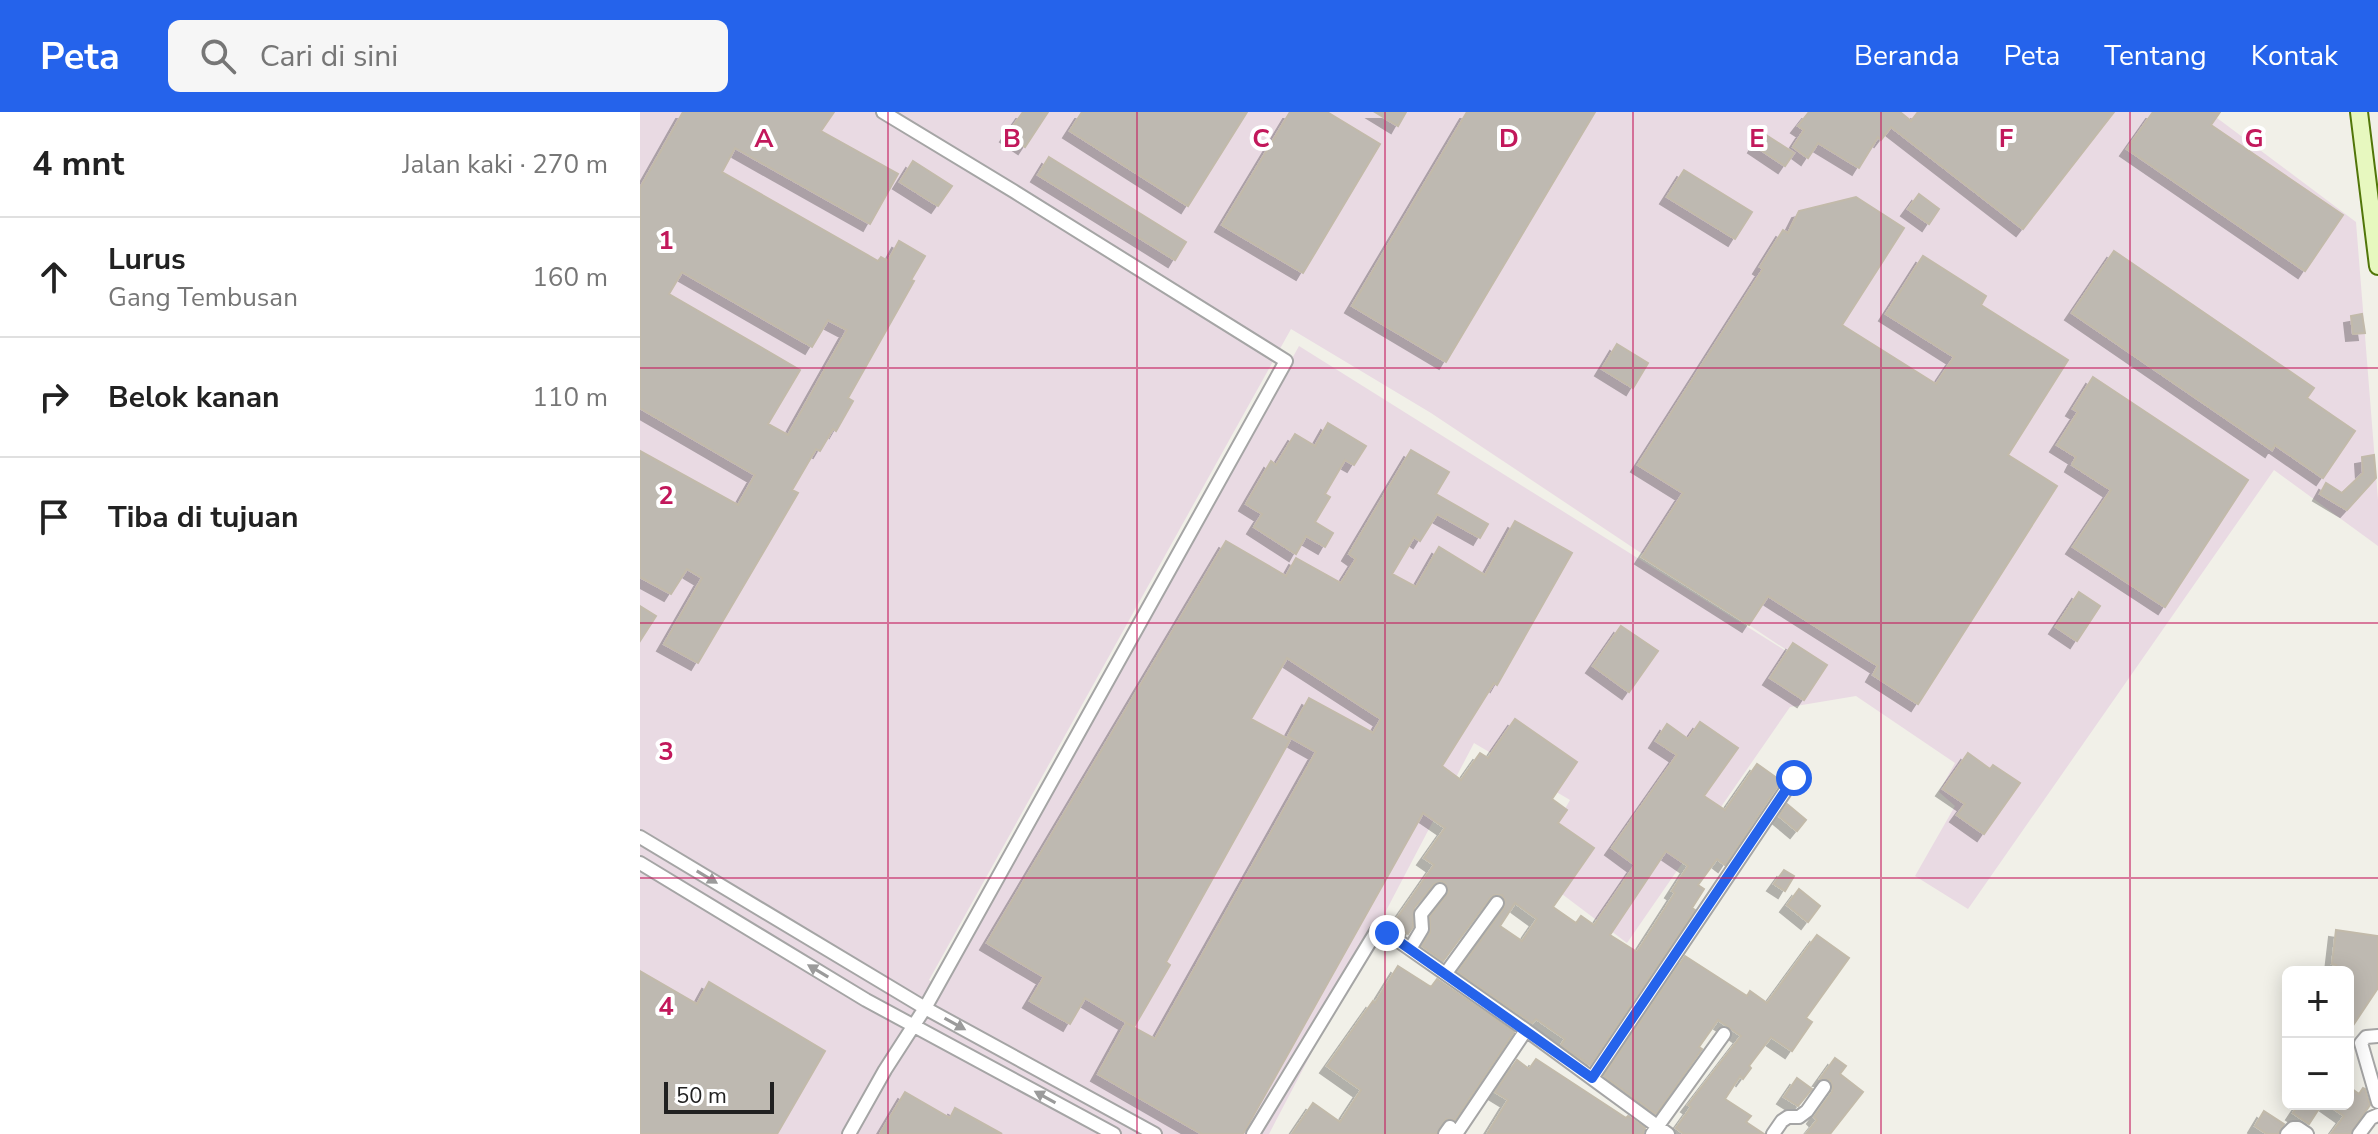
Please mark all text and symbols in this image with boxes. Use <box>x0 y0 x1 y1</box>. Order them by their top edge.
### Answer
search box <box>168 20 728 92</box>
text: Peta <box>40 31 120 82</box>
icon: search <box>196 34 240 78</box>
text: Cari di sini <box>260 36 398 77</box>
text: Beranda <box>1854 37 1960 75</box>
text: Peta <box>2004 37 2060 75</box>
text: Tentang <box>2104 37 2207 75</box>
text: Kontak <box>2251 37 2338 75</box>
text: A <box>754 121 774 156</box>
text: B <box>1003 121 1021 156</box>
text: C <box>1252 121 1270 156</box>
text: D <box>1499 121 1519 156</box>
text: E <box>1749 121 1765 156</box>
text: F <box>1999 121 2013 156</box>
text: G <box>2244 121 2264 156</box>
text: 4 mnt <box>32 141 124 187</box>
text: Jalan kaki · 270 m <box>402 147 608 182</box>
text: 1 <box>658 223 674 258</box>
text: Lurus <box>108 239 186 280</box>
icon: ahead <box>32 255 76 299</box>
text: 160 m <box>532 260 608 295</box>
text: Gang Tembusan <box>108 280 298 315</box>
icon: right <box>32 375 76 419</box>
text: Belok kanan <box>108 377 280 418</box>
text: 110 m <box>532 380 608 415</box>
text: 2 <box>658 478 674 513</box>
icon: arrive <box>32 495 76 539</box>
text: Tiba di tujuan <box>108 497 299 538</box>
text: 3 <box>658 734 674 769</box>
route start <box>1776 760 1812 796</box>
one-way arrow <box>696 870 718 884</box>
route end <box>1369 915 1405 951</box>
one-way arrow <box>807 964 829 978</box>
map controls <box>2282 966 2354 1110</box>
button: + <box>2282 966 2354 1038</box>
text: 4 <box>658 989 674 1024</box>
one-way arrow <box>943 1018 966 1031</box>
button: − <box>2282 1038 2354 1110</box>
scale bar <box>664 1078 774 1114</box>
text: 50 m <box>676 1081 727 1111</box>
one-way arrow <box>1034 1090 1057 1103</box>

